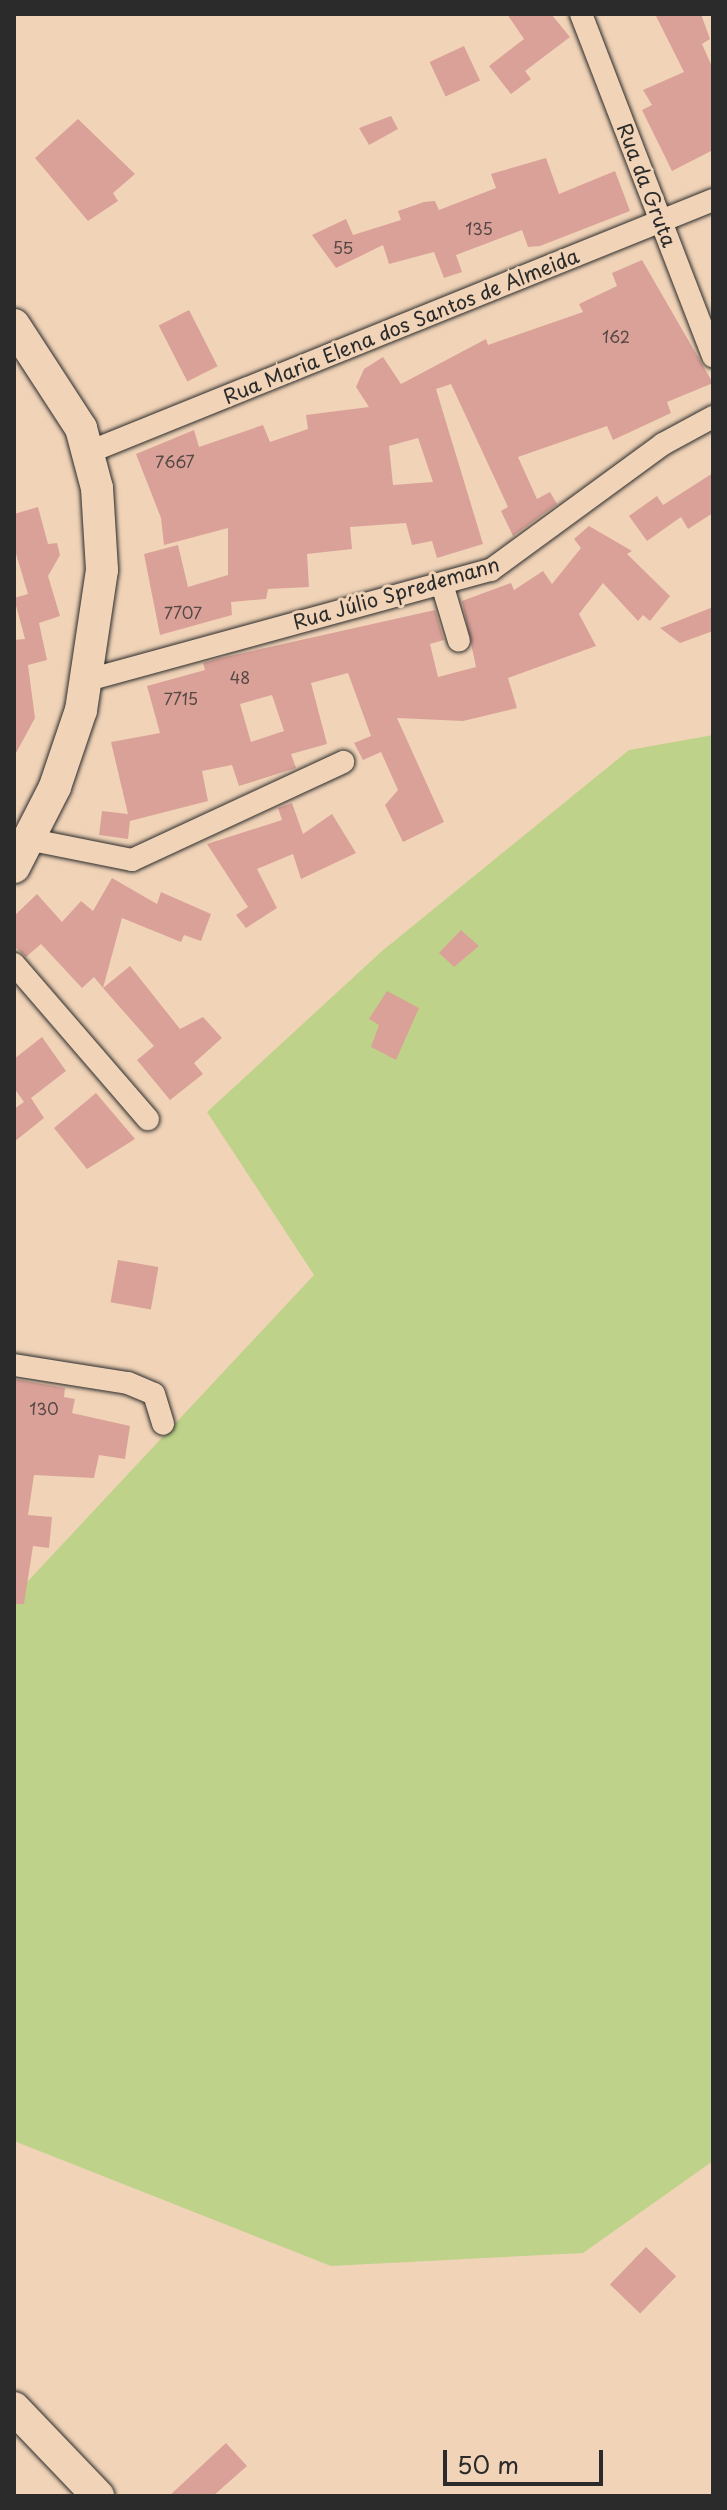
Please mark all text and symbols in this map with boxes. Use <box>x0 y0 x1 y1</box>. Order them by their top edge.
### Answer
street label: Rua da Gruta <box>612 118 682 252</box>
house number: 135 <box>465 218 493 238</box>
house number: 55 <box>333 237 353 257</box>
street label: Rua Maria Elena dos Santos de Almeida <box>218 243 584 409</box>
house number: 162 <box>602 326 630 346</box>
house number: 7667 <box>155 451 195 471</box>
street label: Rua Júlio Spredemann <box>288 552 504 634</box>
house number: 7707 <box>164 602 202 622</box>
house number: 48 <box>230 667 250 687</box>
house number: 7715 <box>164 688 198 708</box>
house number: 130 <box>29 1398 59 1418</box>
scale bar <box>447 2434 607 2484</box>
text: 50 m <box>457 2446 519 2482</box>

